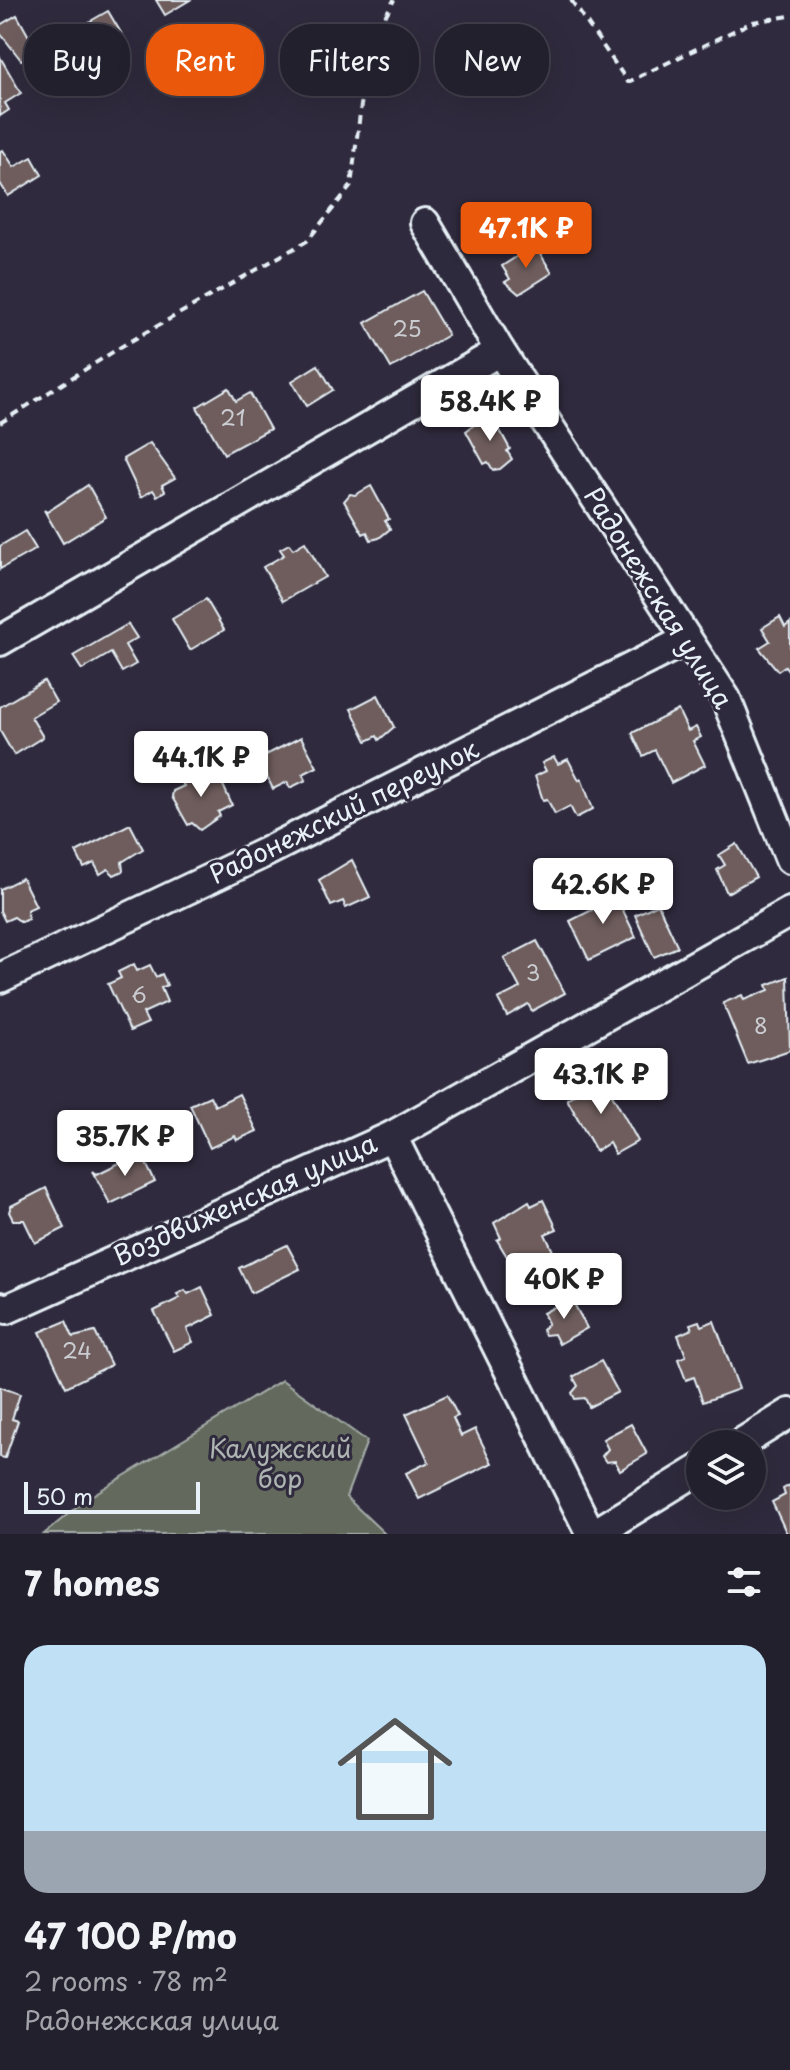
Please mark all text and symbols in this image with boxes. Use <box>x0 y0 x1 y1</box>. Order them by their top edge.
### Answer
chip: Buy <box>24 24 130 96</box>
chip: Rent <box>146 24 264 96</box>
chip: Filters <box>280 24 419 96</box>
chip: New <box>435 24 549 96</box>
pin: 47.1K ₽ <box>452 202 600 270</box>
text: 47.1K ₽ <box>479 208 573 247</box>
house number: 25 <box>392 311 422 344</box>
pin: 58.4K ₽ <box>416 375 564 443</box>
text: 58.4K ₽ <box>439 381 541 420</box>
house number: 21 <box>220 400 246 433</box>
street label: Радонежская улица <box>575 479 744 716</box>
street label: Радонежский переулок <box>202 728 485 893</box>
pin: 44.1K ₽ <box>127 731 275 799</box>
text: 44.1K ₽ <box>152 737 250 776</box>
pin: 42.6K ₽ <box>529 858 677 926</box>
text: 42.6K ₽ <box>551 864 655 903</box>
house number: 3 <box>526 955 540 988</box>
house number: 6 <box>131 977 147 1010</box>
house number: 8 <box>754 1008 768 1041</box>
pin: 43.1K ₽ <box>527 1048 675 1116</box>
text: 43.1K ₽ <box>553 1054 649 1093</box>
pin: 35.7K ₽ <box>51 1110 199 1178</box>
text: 35.7K ₽ <box>75 1116 175 1155</box>
street label: Воздвиженская улица <box>106 1123 383 1274</box>
pin: 40K ₽ <box>508 1253 620 1321</box>
text: 40K ₽ <box>524 1259 604 1298</box>
house number: 24 <box>62 1333 92 1366</box>
park label: Калужский бор <box>209 1428 351 1497</box>
map controls <box>686 1430 766 1510</box>
button: layers <box>686 1430 766 1510</box>
scale bar <box>24 1478 200 1514</box>
text: 50 m <box>36 1479 93 1512</box>
text: 7 homes <box>24 1556 160 1608</box>
icon: filters <box>722 1560 766 1604</box>
icon: home <box>323 1697 467 1841</box>
text: 47 100 ₽/mo <box>24 1909 237 1961</box>
text: 2 rooms · 78 m² <box>24 1961 228 2000</box>
text: Радонежская улица <box>24 2000 279 2039</box>

